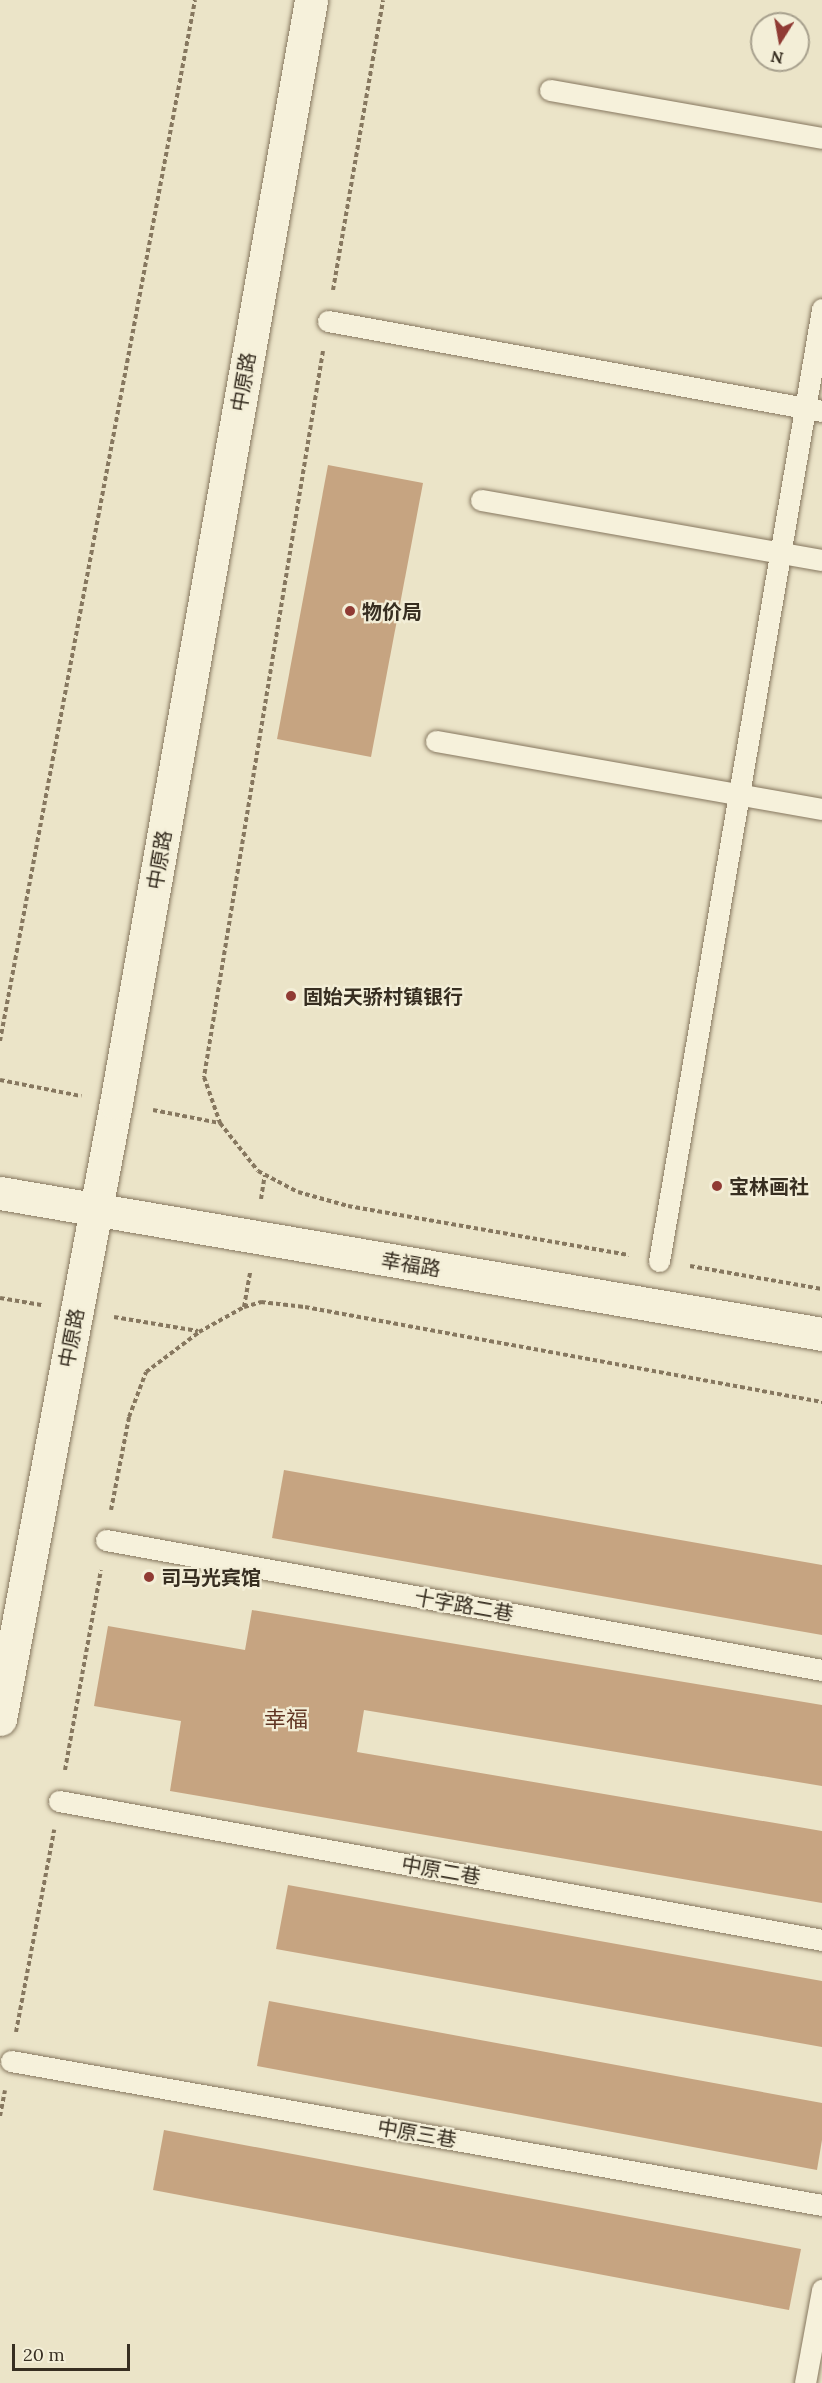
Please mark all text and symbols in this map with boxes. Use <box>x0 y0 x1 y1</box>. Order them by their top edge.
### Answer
north arrow <box>750 12 810 72</box>
text: N <box>769 47 785 69</box>
street label: 中原路 <box>226 350 260 414</box>
place label: 物价局 <box>362 599 422 623</box>
marker: 物价局 <box>343 604 357 618</box>
street label: 中原路 <box>142 828 176 892</box>
place label: 固始天骄村镇银行 <box>303 984 463 1008</box>
marker: 固始天骄村镇银行 <box>284 989 298 1003</box>
place label: 宝林画社 <box>729 1174 809 1198</box>
marker: 宝林画社 <box>710 1179 724 1193</box>
street label: 幸福路 <box>379 1247 443 1281</box>
street label: 中原路 <box>53 1306 89 1370</box>
place label: 司马光宾馆 <box>161 1565 261 1589</box>
marker: 司马光宾馆 <box>142 1570 156 1584</box>
street label: 十字路二巷 <box>413 1584 515 1626</box>
district label: 幸福 <box>264 1707 308 1733</box>
street label: 中原二巷 <box>400 1851 482 1889</box>
street label: 中原三巷 <box>376 2114 458 2152</box>
scale bar <box>15 2332 134 2370</box>
text: 20 m <box>23 2343 65 2366</box>

